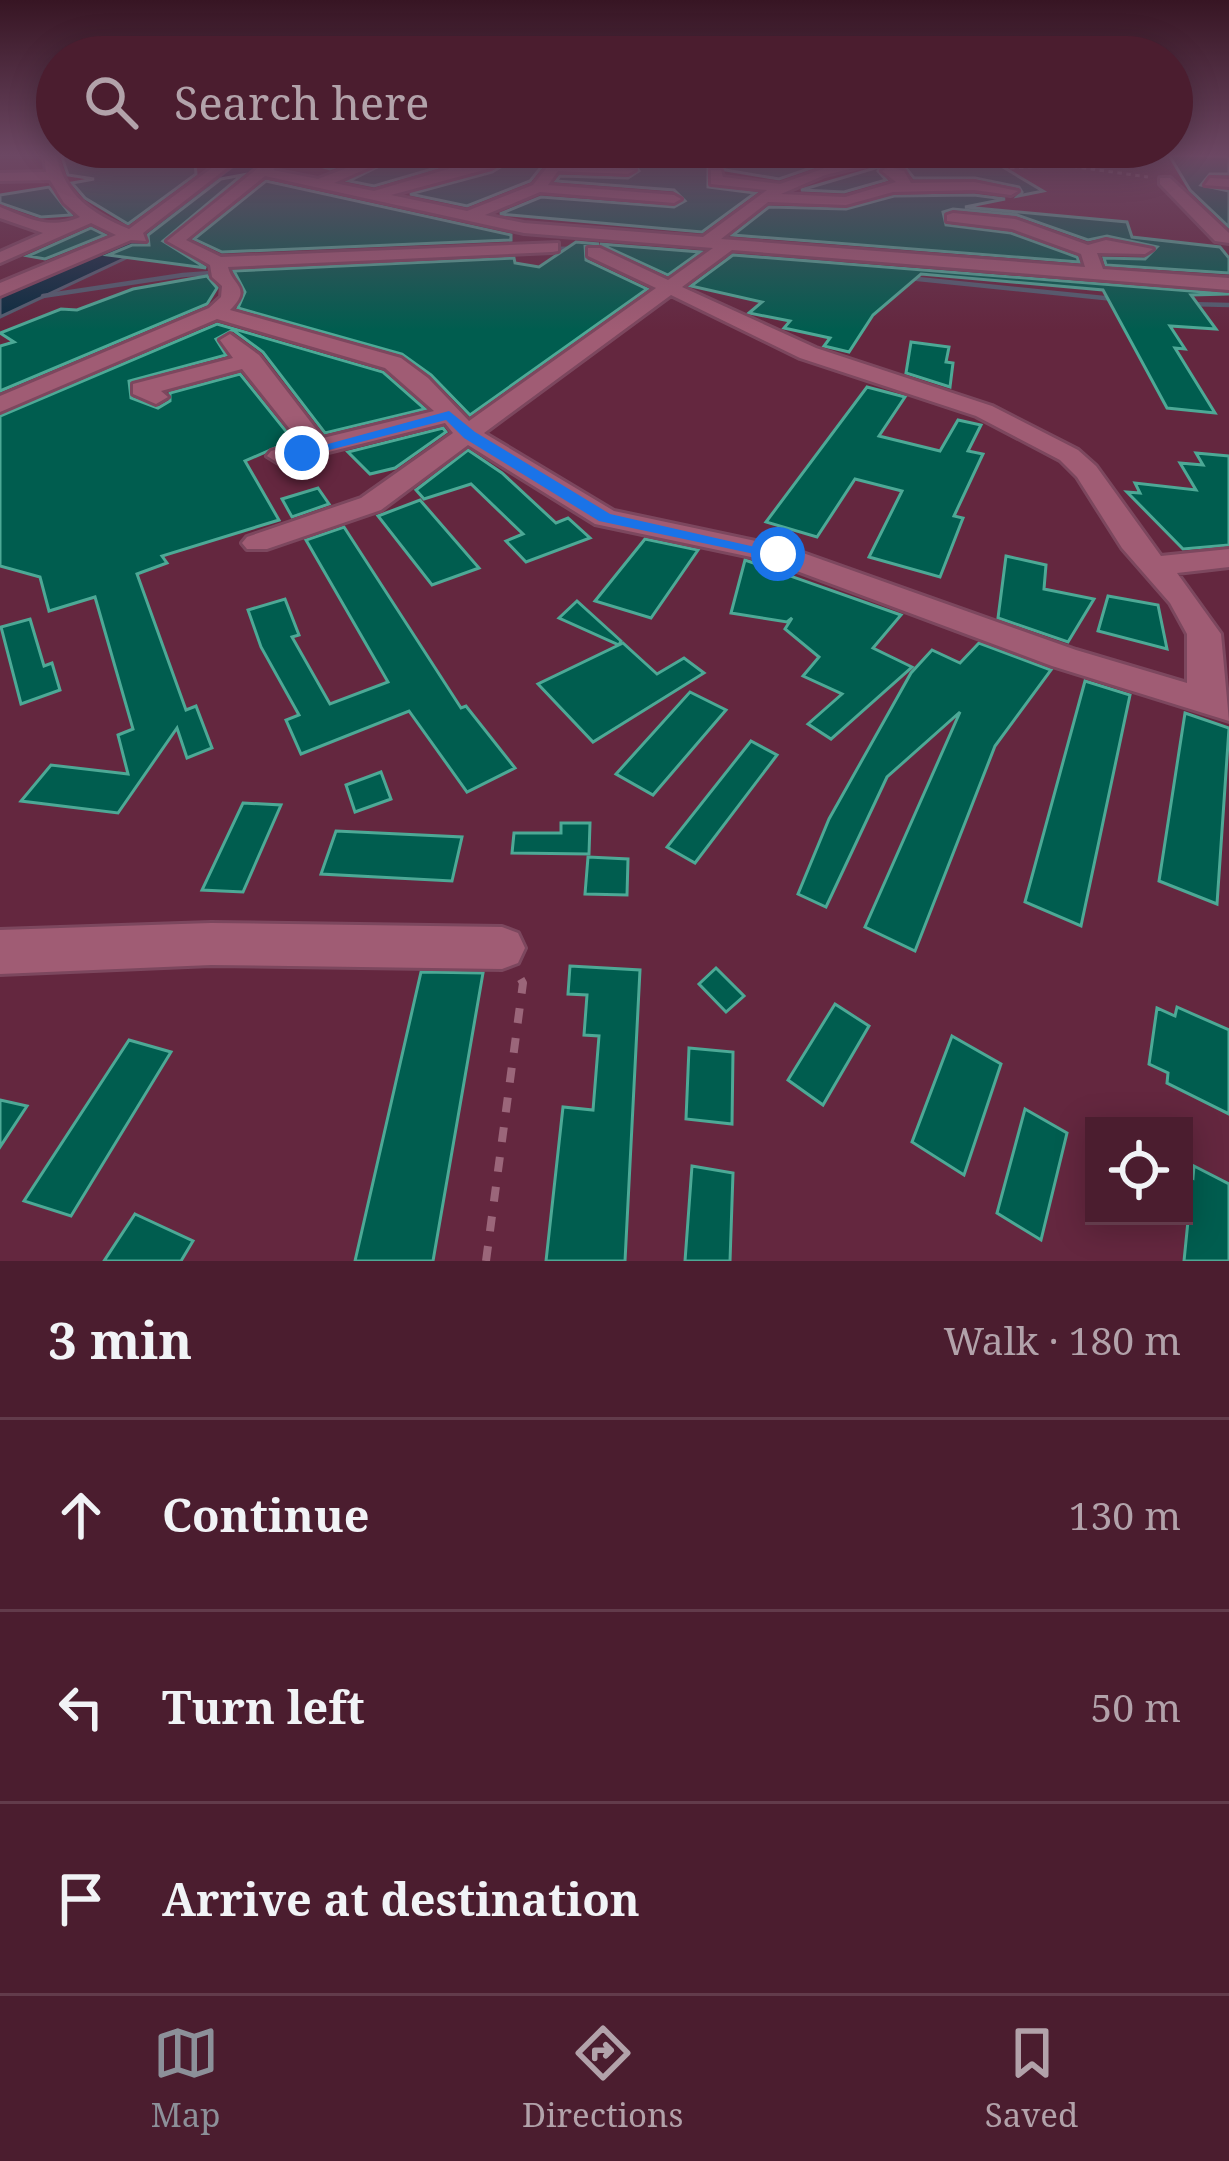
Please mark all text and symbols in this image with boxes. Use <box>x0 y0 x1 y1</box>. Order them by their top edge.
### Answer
search box <box>36 36 1193 168</box>
icon: search <box>78 69 144 135</box>
text: Search here <box>174 72 429 133</box>
route end <box>275 426 329 480</box>
route start <box>751 527 805 581</box>
map controls <box>1085 1117 1193 1225</box>
button: locate <box>1085 1117 1193 1225</box>
text: 3 min <box>48 1304 192 1374</box>
text: Walk · 180 m <box>944 1313 1181 1366</box>
icon: ahead <box>48 1482 114 1548</box>
text: Continue <box>162 1484 370 1545</box>
text: 130 m <box>1069 1488 1181 1541</box>
icon: left <box>48 1674 114 1740</box>
text: Turn left <box>162 1676 365 1737</box>
text: 50 m <box>1090 1680 1181 1733</box>
icon: arrive <box>48 1866 114 1932</box>
text: Arrive at destination <box>162 1868 640 1929</box>
tab: Map <box>151 2020 221 2137</box>
tab: Directions <box>522 2020 683 2137</box>
tab: Saved <box>985 2020 1078 2137</box>

